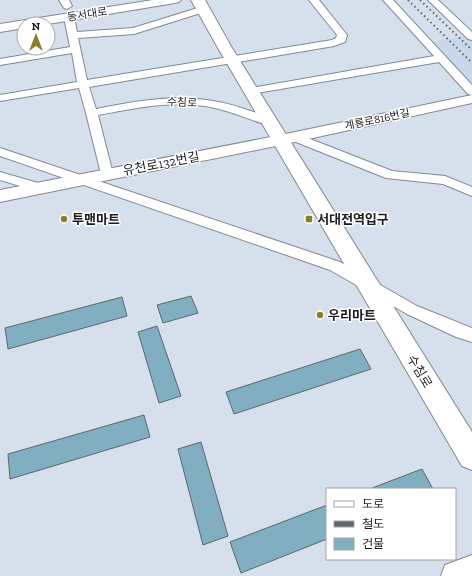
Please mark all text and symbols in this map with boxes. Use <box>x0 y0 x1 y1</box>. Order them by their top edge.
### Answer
street label: 동서대로 <box>66 5 108 24</box>
north arrow <box>16 16 56 56</box>
text: N <box>32 20 41 33</box>
street label: 수침로 <box>167 95 197 110</box>
street label: 계룡로816번길 <box>343 106 411 133</box>
street label: 유천로132번길 <box>121 149 201 178</box>
place label: 투맨마트 <box>72 212 120 227</box>
place label: 서대전역입구 <box>317 212 389 227</box>
marker: 투맨마트 <box>59 214 69 224</box>
marker: 서대전역입구 <box>304 214 314 224</box>
place label: 우리마트 <box>328 308 376 323</box>
marker: 우리마트 <box>315 310 325 320</box>
street label: 수침로 <box>404 352 435 391</box>
legend <box>326 488 456 560</box>
text: 도로 <box>362 497 384 511</box>
text: 철도 <box>362 517 384 531</box>
text: 건물 <box>362 537 384 551</box>

